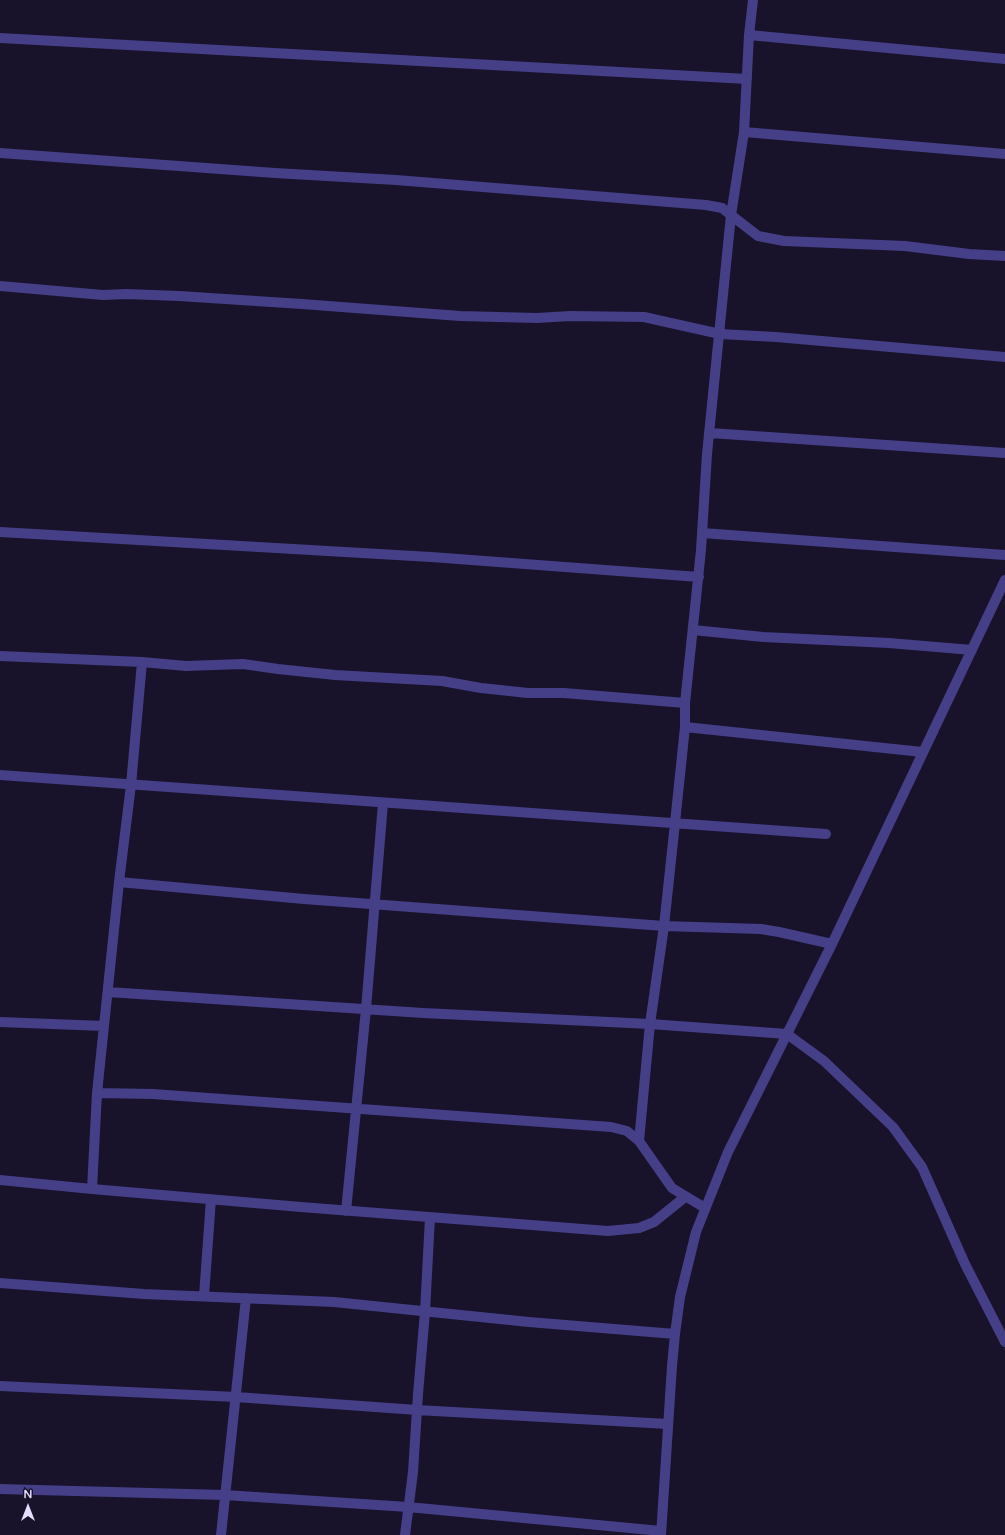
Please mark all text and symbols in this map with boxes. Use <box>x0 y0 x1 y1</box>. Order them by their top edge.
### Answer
north arrow <box>8 1487 48 1527</box>
text: N <box>24 1488 32 1501</box>

